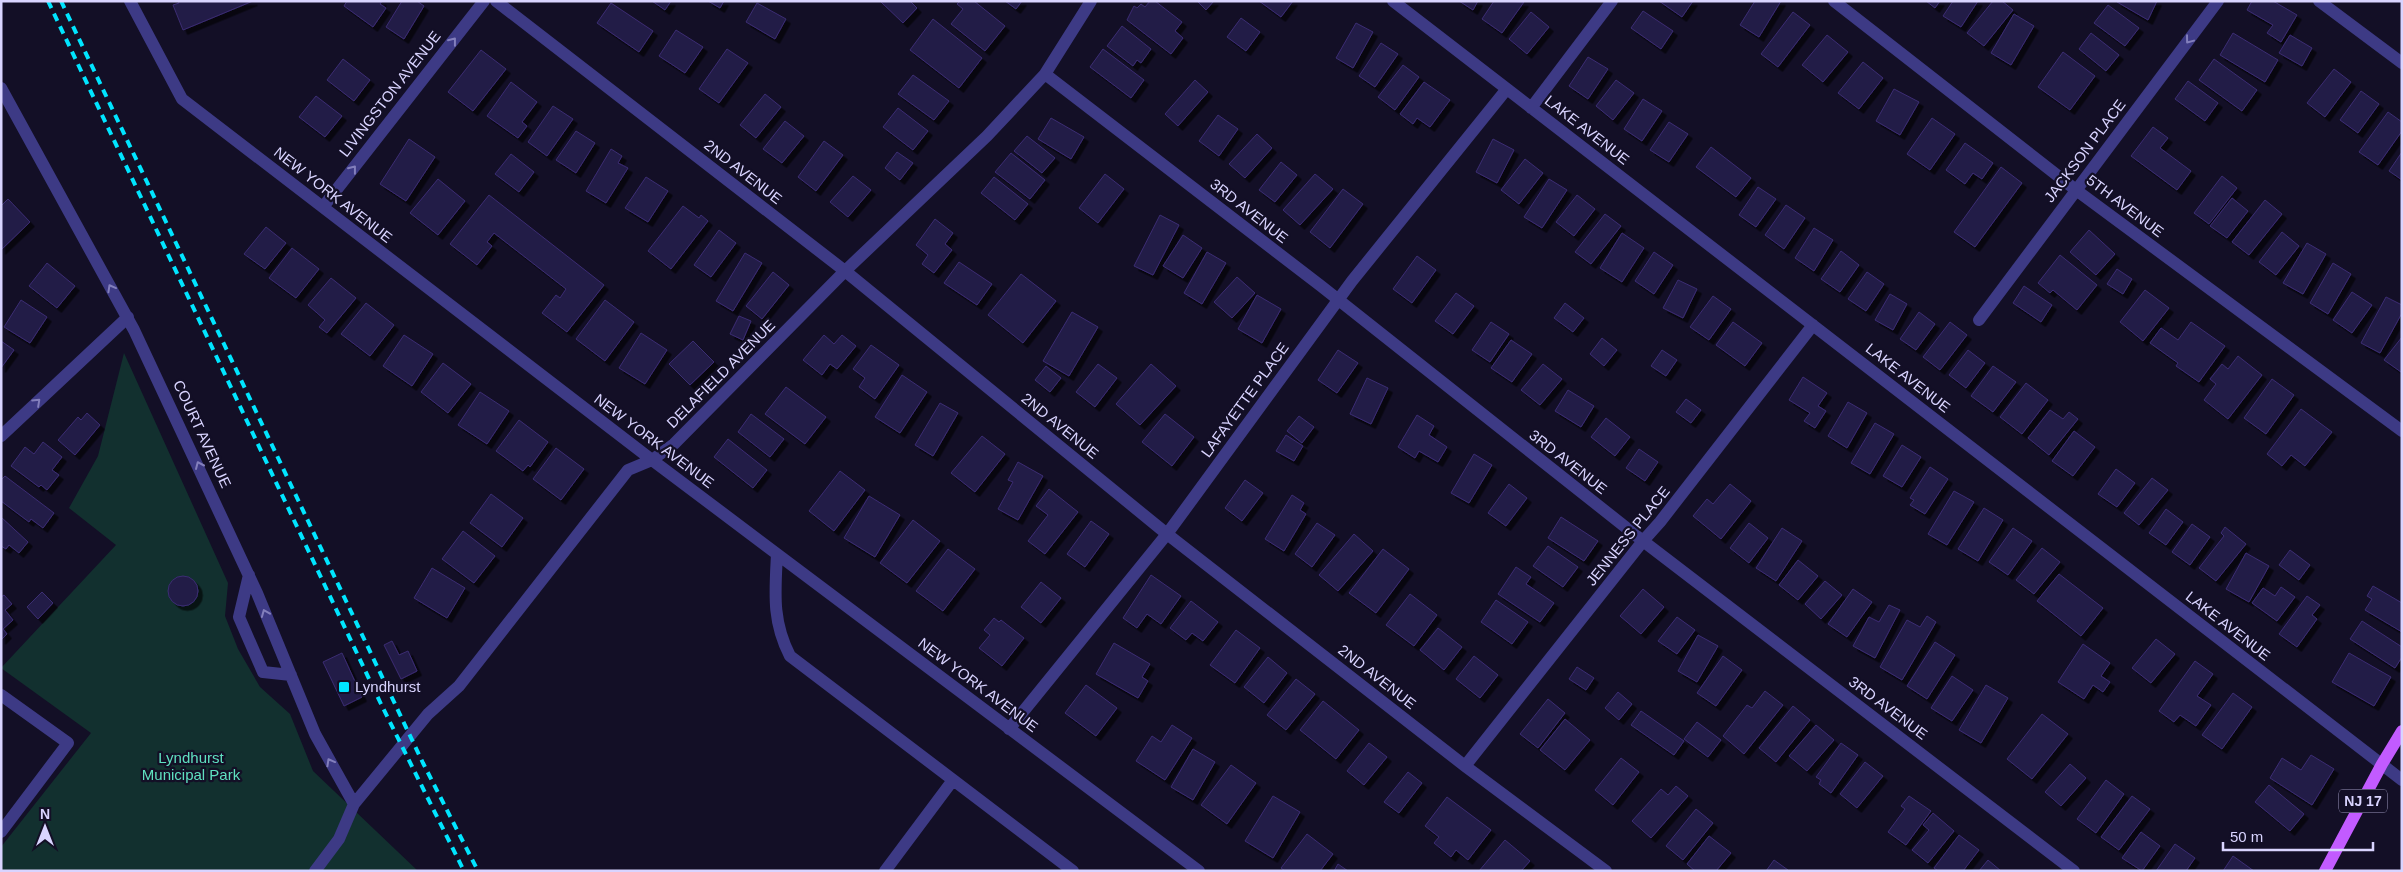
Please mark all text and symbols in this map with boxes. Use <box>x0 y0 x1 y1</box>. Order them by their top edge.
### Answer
street label: LIVINGSTON AVENUE <box>335 28 444 160</box>
one-way arrow <box>2186 34 2194 43</box>
one-way arrow <box>447 38 455 47</box>
street label: LAKE AVENUE <box>1542 91 1633 168</box>
street label: JACKSON PLACE <box>2040 96 2129 205</box>
street label: 2ND AVENUE <box>701 136 786 207</box>
street label: NEW YORK AVENUE <box>271 143 396 246</box>
one-way arrow <box>347 166 355 175</box>
street label: 5TH AVENUE <box>2083 171 2167 240</box>
street label: 3RD AVENUE <box>1207 175 1292 246</box>
one-way arrow <box>107 284 117 293</box>
street label: DELAFIELD AVENUE <box>663 316 778 431</box>
street label: LAFAYETTE PLACE <box>1197 339 1292 460</box>
street label: LAKE AVENUE <box>1863 339 1954 416</box>
street label: COURT AVENUE <box>170 377 235 490</box>
street label: 2ND AVENUE <box>1018 389 1102 462</box>
street label: NEW YORK AVENUE <box>591 390 717 491</box>
one-way arrow <box>31 399 40 408</box>
street label: 3RD AVENUE <box>1526 426 1611 497</box>
one-way arrow <box>194 461 205 470</box>
street label: JENNESS PLACE <box>1582 483 1673 589</box>
street label: LAKE AVENUE <box>2183 587 2274 664</box>
one-way arrow <box>261 609 271 618</box>
street label: NEW YORK AVENUE <box>915 634 1041 735</box>
street label: 2ND AVENUE <box>1335 641 1420 712</box>
street label: 3RD AVENUE <box>1846 673 1931 743</box>
place label: Lyndhurst <box>355 678 421 695</box>
marker: Lyndhurst <box>337 680 351 694</box>
park label: Lyndhurst Municipal Park <box>142 749 241 783</box>
one-way arrow <box>327 758 337 767</box>
road number: NJ 17 <box>2339 789 2387 812</box>
north arrow <box>20 802 70 852</box>
text: N <box>40 806 50 822</box>
scale bar <box>2223 820 2373 852</box>
text: 50 m <box>2230 828 2263 845</box>

